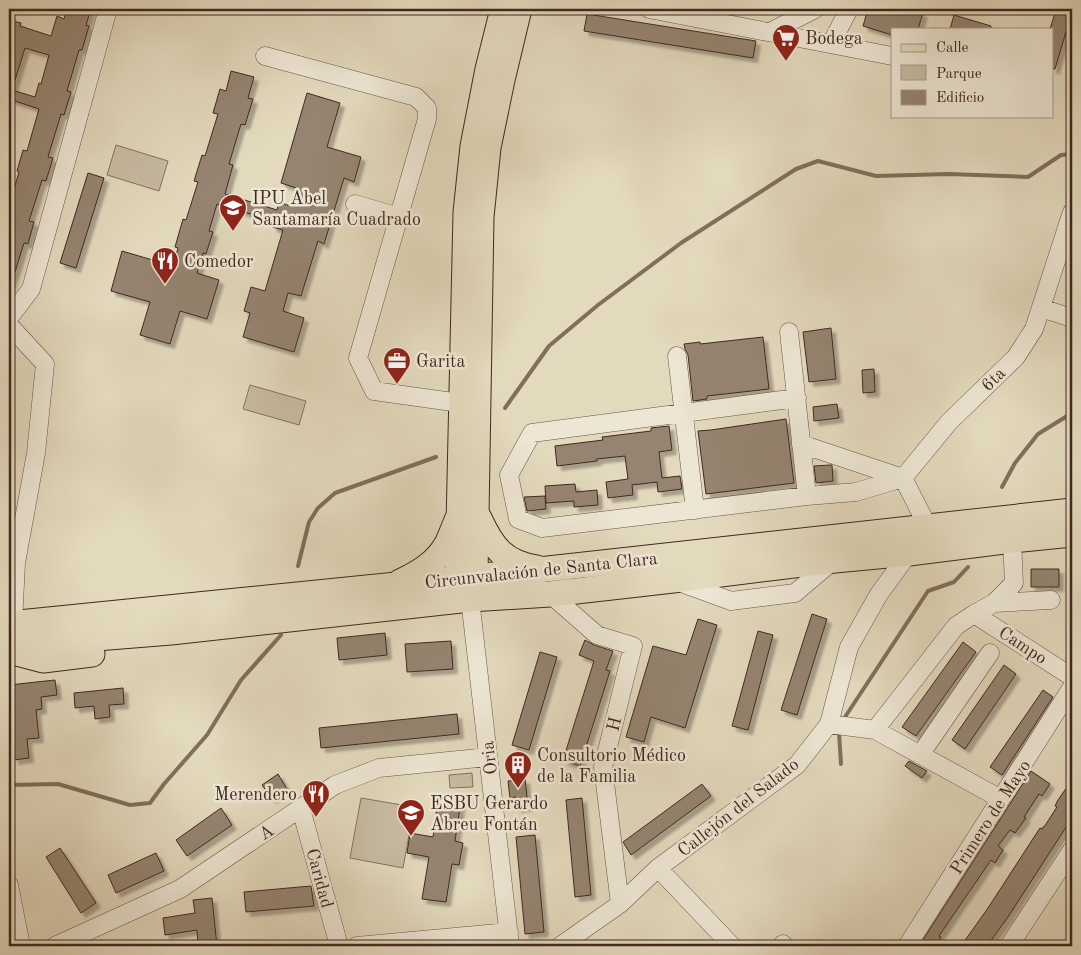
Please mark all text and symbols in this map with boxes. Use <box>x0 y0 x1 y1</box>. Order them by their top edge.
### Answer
supermarket icon: Bodega <box>771 23 801 62</box>
legend <box>891 28 1054 118</box>
place label: Bodega <box>805 30 863 48</box>
text: Calle <box>936 41 969 56</box>
text: Parque <box>936 67 982 82</box>
text: Edificio <box>936 91 984 106</box>
place label: IPU Abel Santamaría Cuadrado <box>252 190 421 229</box>
school or university icon: IPU Abel Santamaría Cuadrado <box>218 193 248 232</box>
restaurant icon: Comedor <box>150 246 180 285</box>
place label: Comedor <box>184 253 254 271</box>
office icon: Garita <box>382 346 412 385</box>
place label: Garita <box>416 353 465 371</box>
street label: 6ta <box>978 364 1009 395</box>
street label: Circunvalación de Santa Clara <box>424 550 659 592</box>
street label: Campo <box>995 624 1050 668</box>
street label: H <box>605 715 625 733</box>
street label: Oria <box>479 740 501 776</box>
place label: Consultorio Médico de la Familia <box>537 747 686 786</box>
building icon: Consultorio Médico de la Familia <box>503 750 533 789</box>
street label: Callejón del Salado <box>675 755 803 860</box>
street label: Primero de Mayo <box>947 757 1034 878</box>
restaurant icon: Merendero <box>301 779 331 818</box>
place label: Merendero <box>214 786 297 804</box>
place label: ESBU Gerardo Abreu Fontán <box>430 795 548 834</box>
school or university icon: ESBU Gerardo Abreu Fontán <box>396 798 426 837</box>
street label: A <box>256 821 277 844</box>
street label: Caridad <box>302 847 336 910</box>

